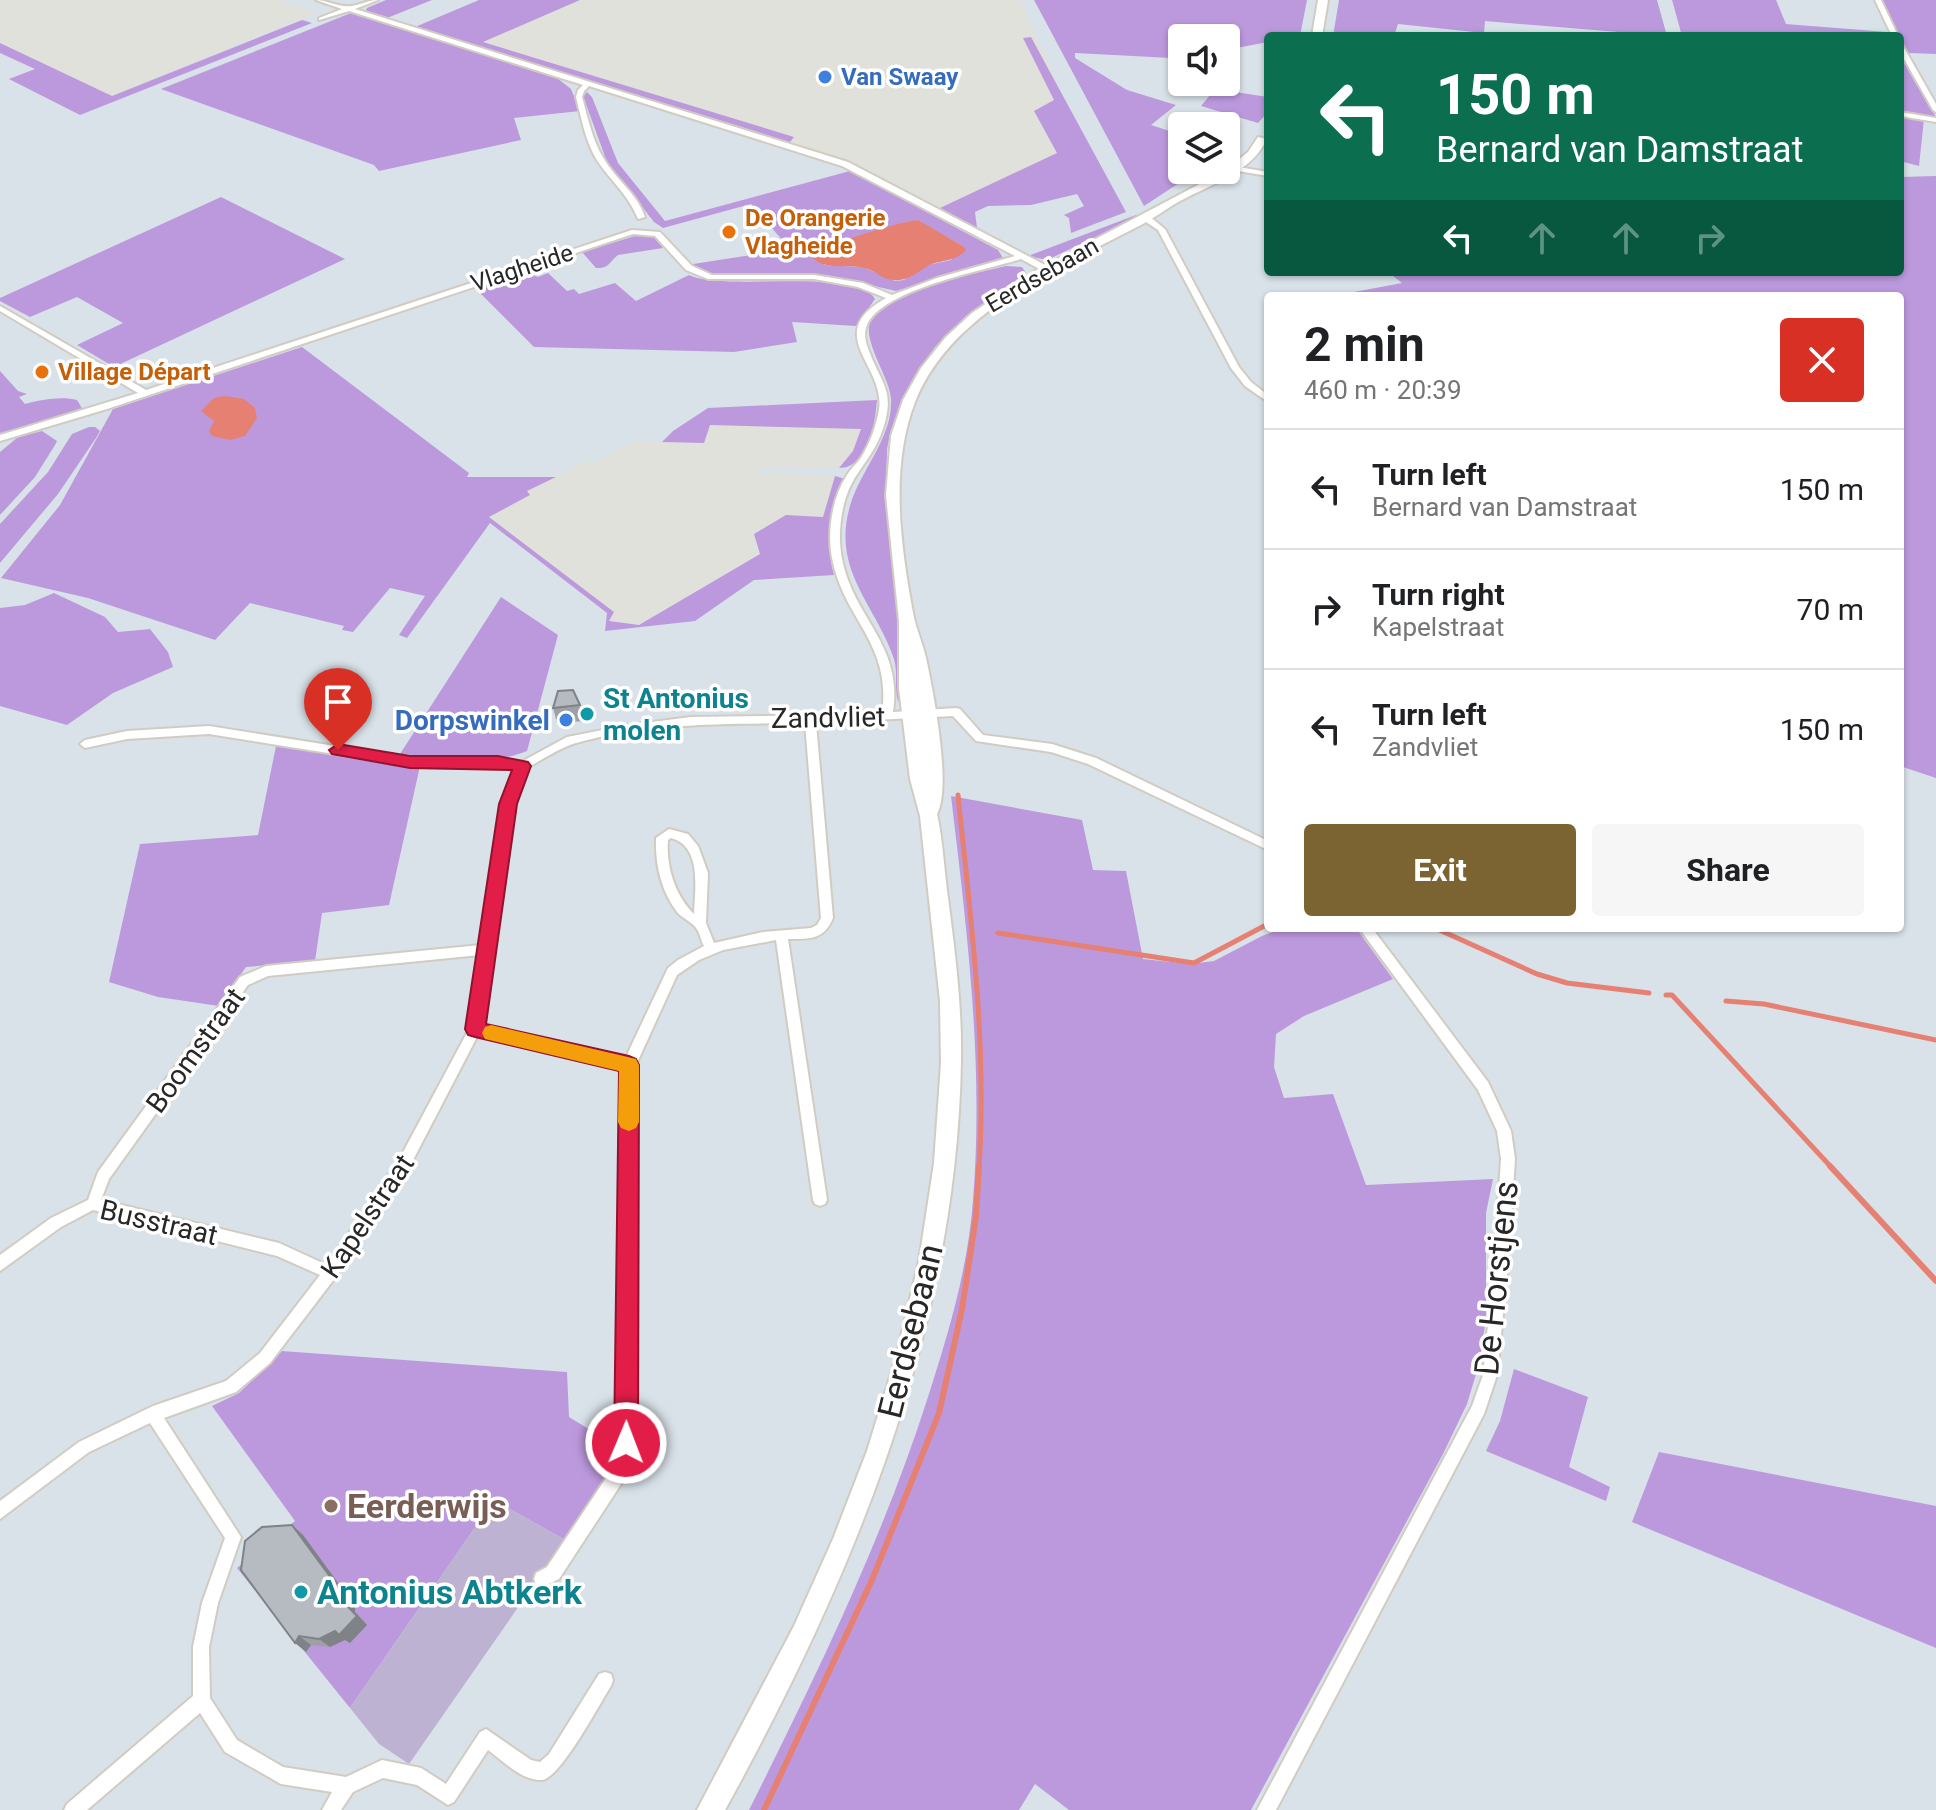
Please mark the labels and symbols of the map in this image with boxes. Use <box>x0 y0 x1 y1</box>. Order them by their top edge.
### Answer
place label: Van Swaay <box>841 63 959 91</box>
marker: Van Swaay <box>816 68 834 86</box>
place label: De Orangerie Vlagheide <box>745 204 886 260</box>
marker: De Orangerie Vlagheide <box>720 223 738 241</box>
street label: Eerdsebaan <box>981 231 1103 319</box>
street label: Vlagheide <box>467 238 577 298</box>
place label: Village Départ <box>58 358 211 386</box>
marker: Village Départ <box>33 363 51 381</box>
pin <box>304 668 372 750</box>
place label: St Antonius molen <box>603 682 749 747</box>
street label: Zandvliet <box>771 700 886 735</box>
place label: Dorpswinkel <box>395 704 550 737</box>
marker: St Antonius molen <box>578 705 596 723</box>
marker: Dorpswinkel <box>557 711 575 729</box>
street label: Boomstraat <box>139 981 252 1119</box>
street label: Kapelstraat <box>314 1148 421 1285</box>
street label: De Horstjens <box>1466 1179 1526 1377</box>
street label: Busstraat <box>97 1193 221 1252</box>
street label: Eerdsebaan <box>869 1240 951 1422</box>
position arrow <box>584 1401 668 1485</box>
place label: Eerderwijs <box>347 1486 507 1526</box>
marker: Eerderwijs <box>322 1497 340 1515</box>
place label: Antonius Abtkerk <box>317 1572 583 1612</box>
marker: Antonius Abtkerk <box>292 1583 310 1601</box>

